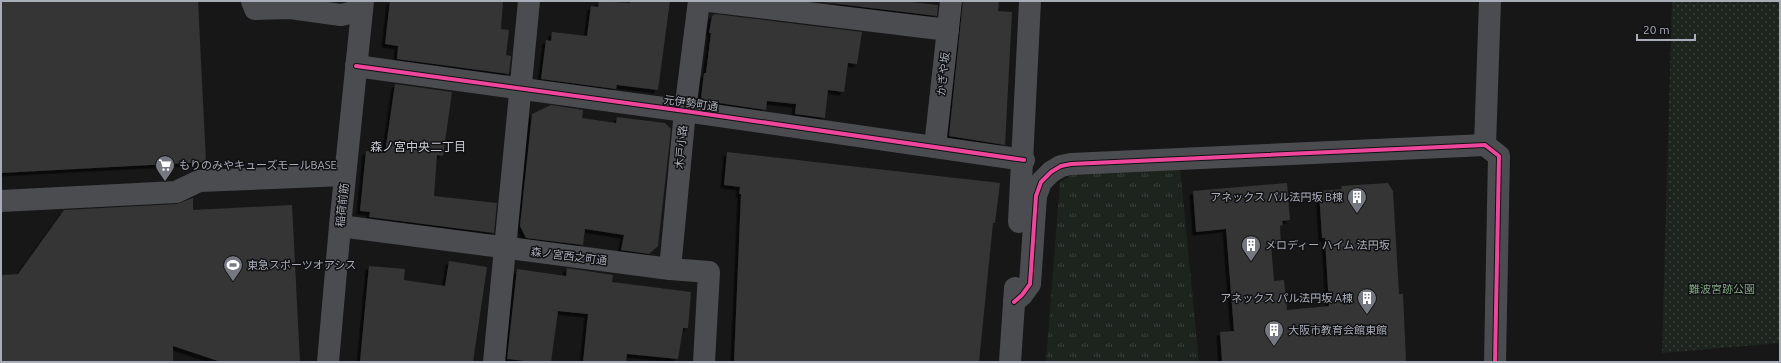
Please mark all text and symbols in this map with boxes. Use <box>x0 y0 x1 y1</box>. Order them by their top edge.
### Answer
scale bar <box>1637 16 1695 42</box>
text: 20 m <box>1643 23 1670 36</box>
street label: かぎや坂 <box>935 51 951 97</box>
street label: 元伊勢町通 <box>663 93 719 113</box>
street label: 木戸小路 <box>673 125 689 169</box>
district label: 森ノ宮中央二丁目 <box>370 140 466 153</box>
supermarket icon: もりのみやキューズモールBASE <box>154 154 176 182</box>
place label: もりのみやキューズモールBASE <box>179 159 337 171</box>
street label: 稲荷前筋 <box>334 182 350 228</box>
building icon: アネックス パル法円坂 B棟 <box>1346 186 1368 214</box>
place label: アネックス パル法円坂 B棟 <box>1210 191 1343 203</box>
building icon: メロディー ハイム 法円坂 <box>1240 234 1262 262</box>
place label: メロディー ハイム 法円坂 <box>1265 239 1390 251</box>
street label: 森ノ宮西之町通 <box>530 245 608 267</box>
sports icon: 東急スポーツオアシス <box>222 254 244 282</box>
place label: 東急スポーツオアシス <box>247 259 356 271</box>
park label: 難波宮跡公園 <box>1689 283 1755 295</box>
building icon: アネックス パル法円坂 A棟 <box>1356 287 1378 315</box>
place label: アネックス パル法円坂 A棟 <box>1220 292 1353 304</box>
building icon: 大阪市教育会館東館 <box>1263 319 1285 347</box>
place label: 大阪市教育会館東館 <box>1288 324 1387 336</box>

